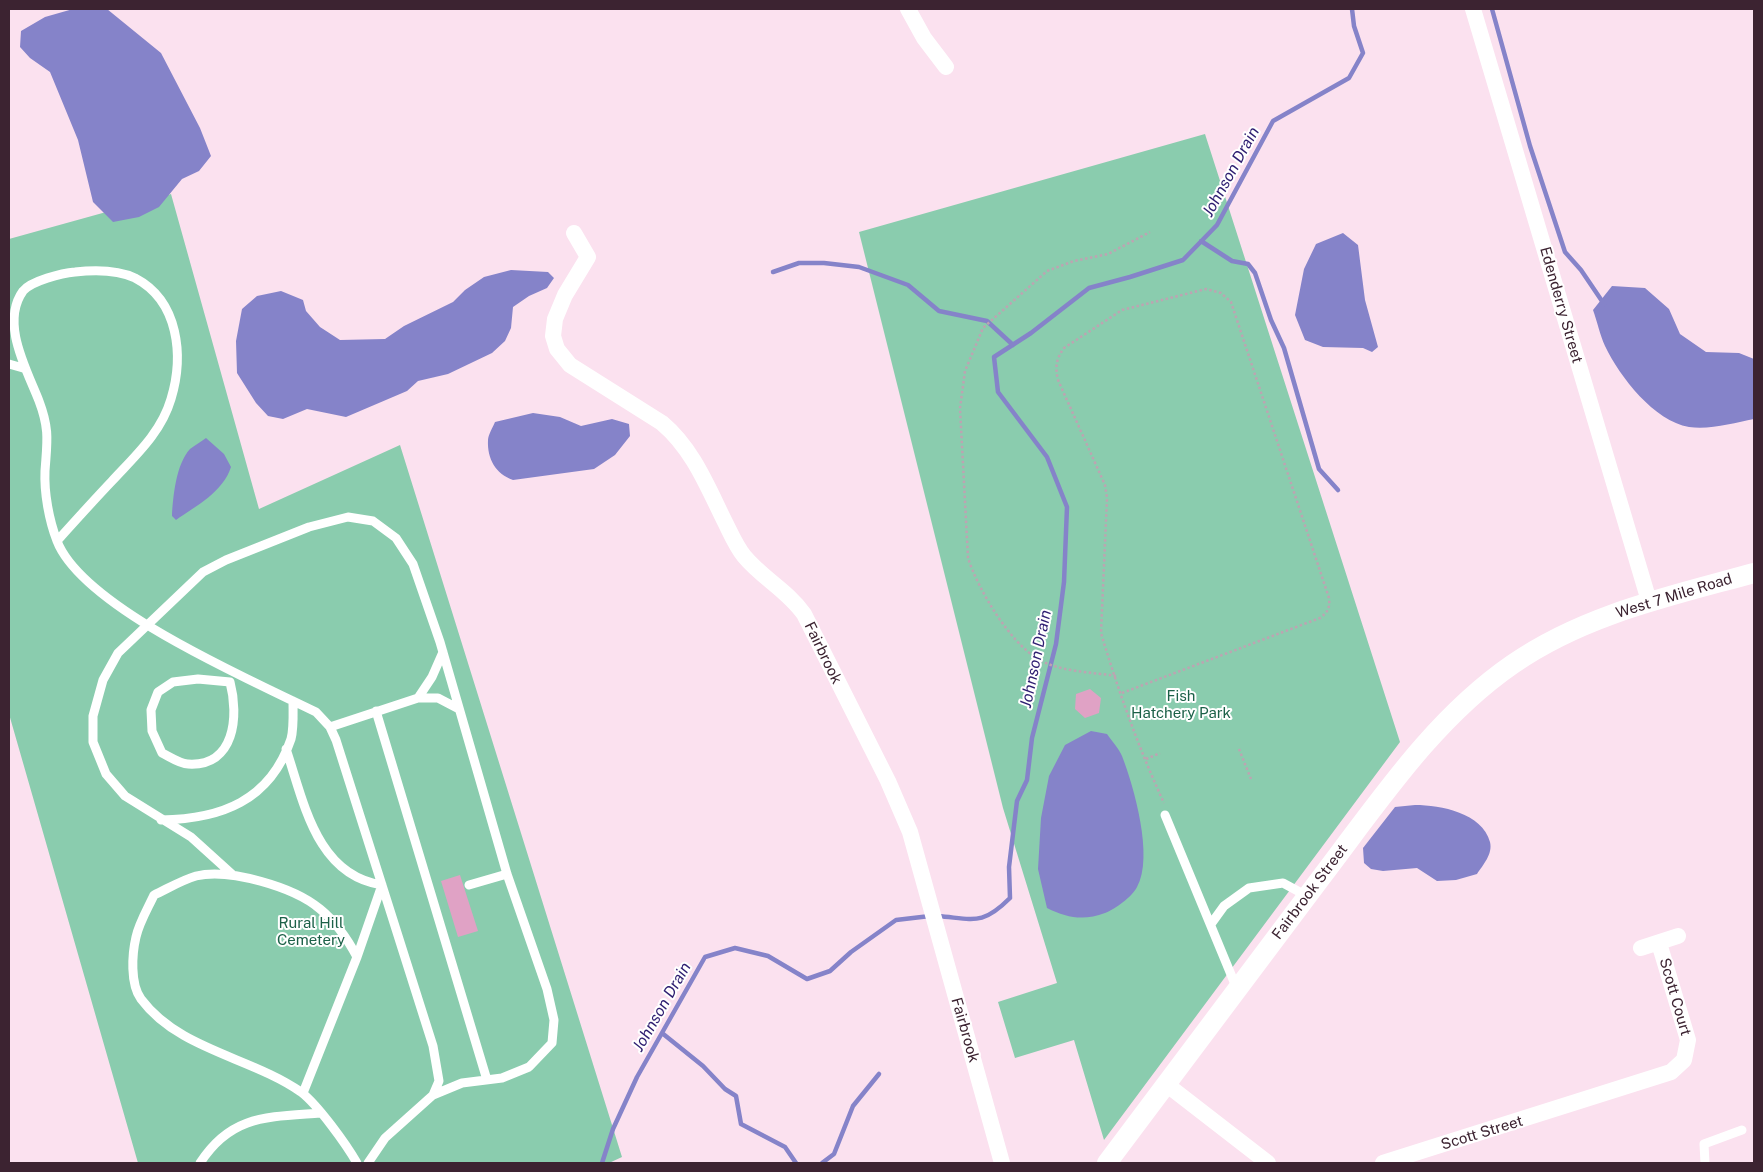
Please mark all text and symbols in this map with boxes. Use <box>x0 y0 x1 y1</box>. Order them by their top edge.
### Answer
water label: Johnson Drain <box>1198 124 1264 220</box>
street label: Edenderry Street <box>1536 245 1586 365</box>
street label: West 7 Mile Road <box>1614 570 1734 622</box>
water label: Johnson Drain <box>1016 608 1056 710</box>
street label: Fairbrook <box>800 619 846 687</box>
park label: Fish Hatchery Park <box>1131 687 1231 722</box>
street label: Fairbrook Street <box>1268 841 1352 943</box>
park label: Rural Hill Cemetery <box>277 914 345 949</box>
street label: Scott Court <box>1655 956 1695 1038</box>
water label: Johnson Drain <box>629 959 695 1055</box>
street label: Fairbrook <box>947 995 983 1065</box>
street label: Scott Street <box>1439 1112 1525 1154</box>

